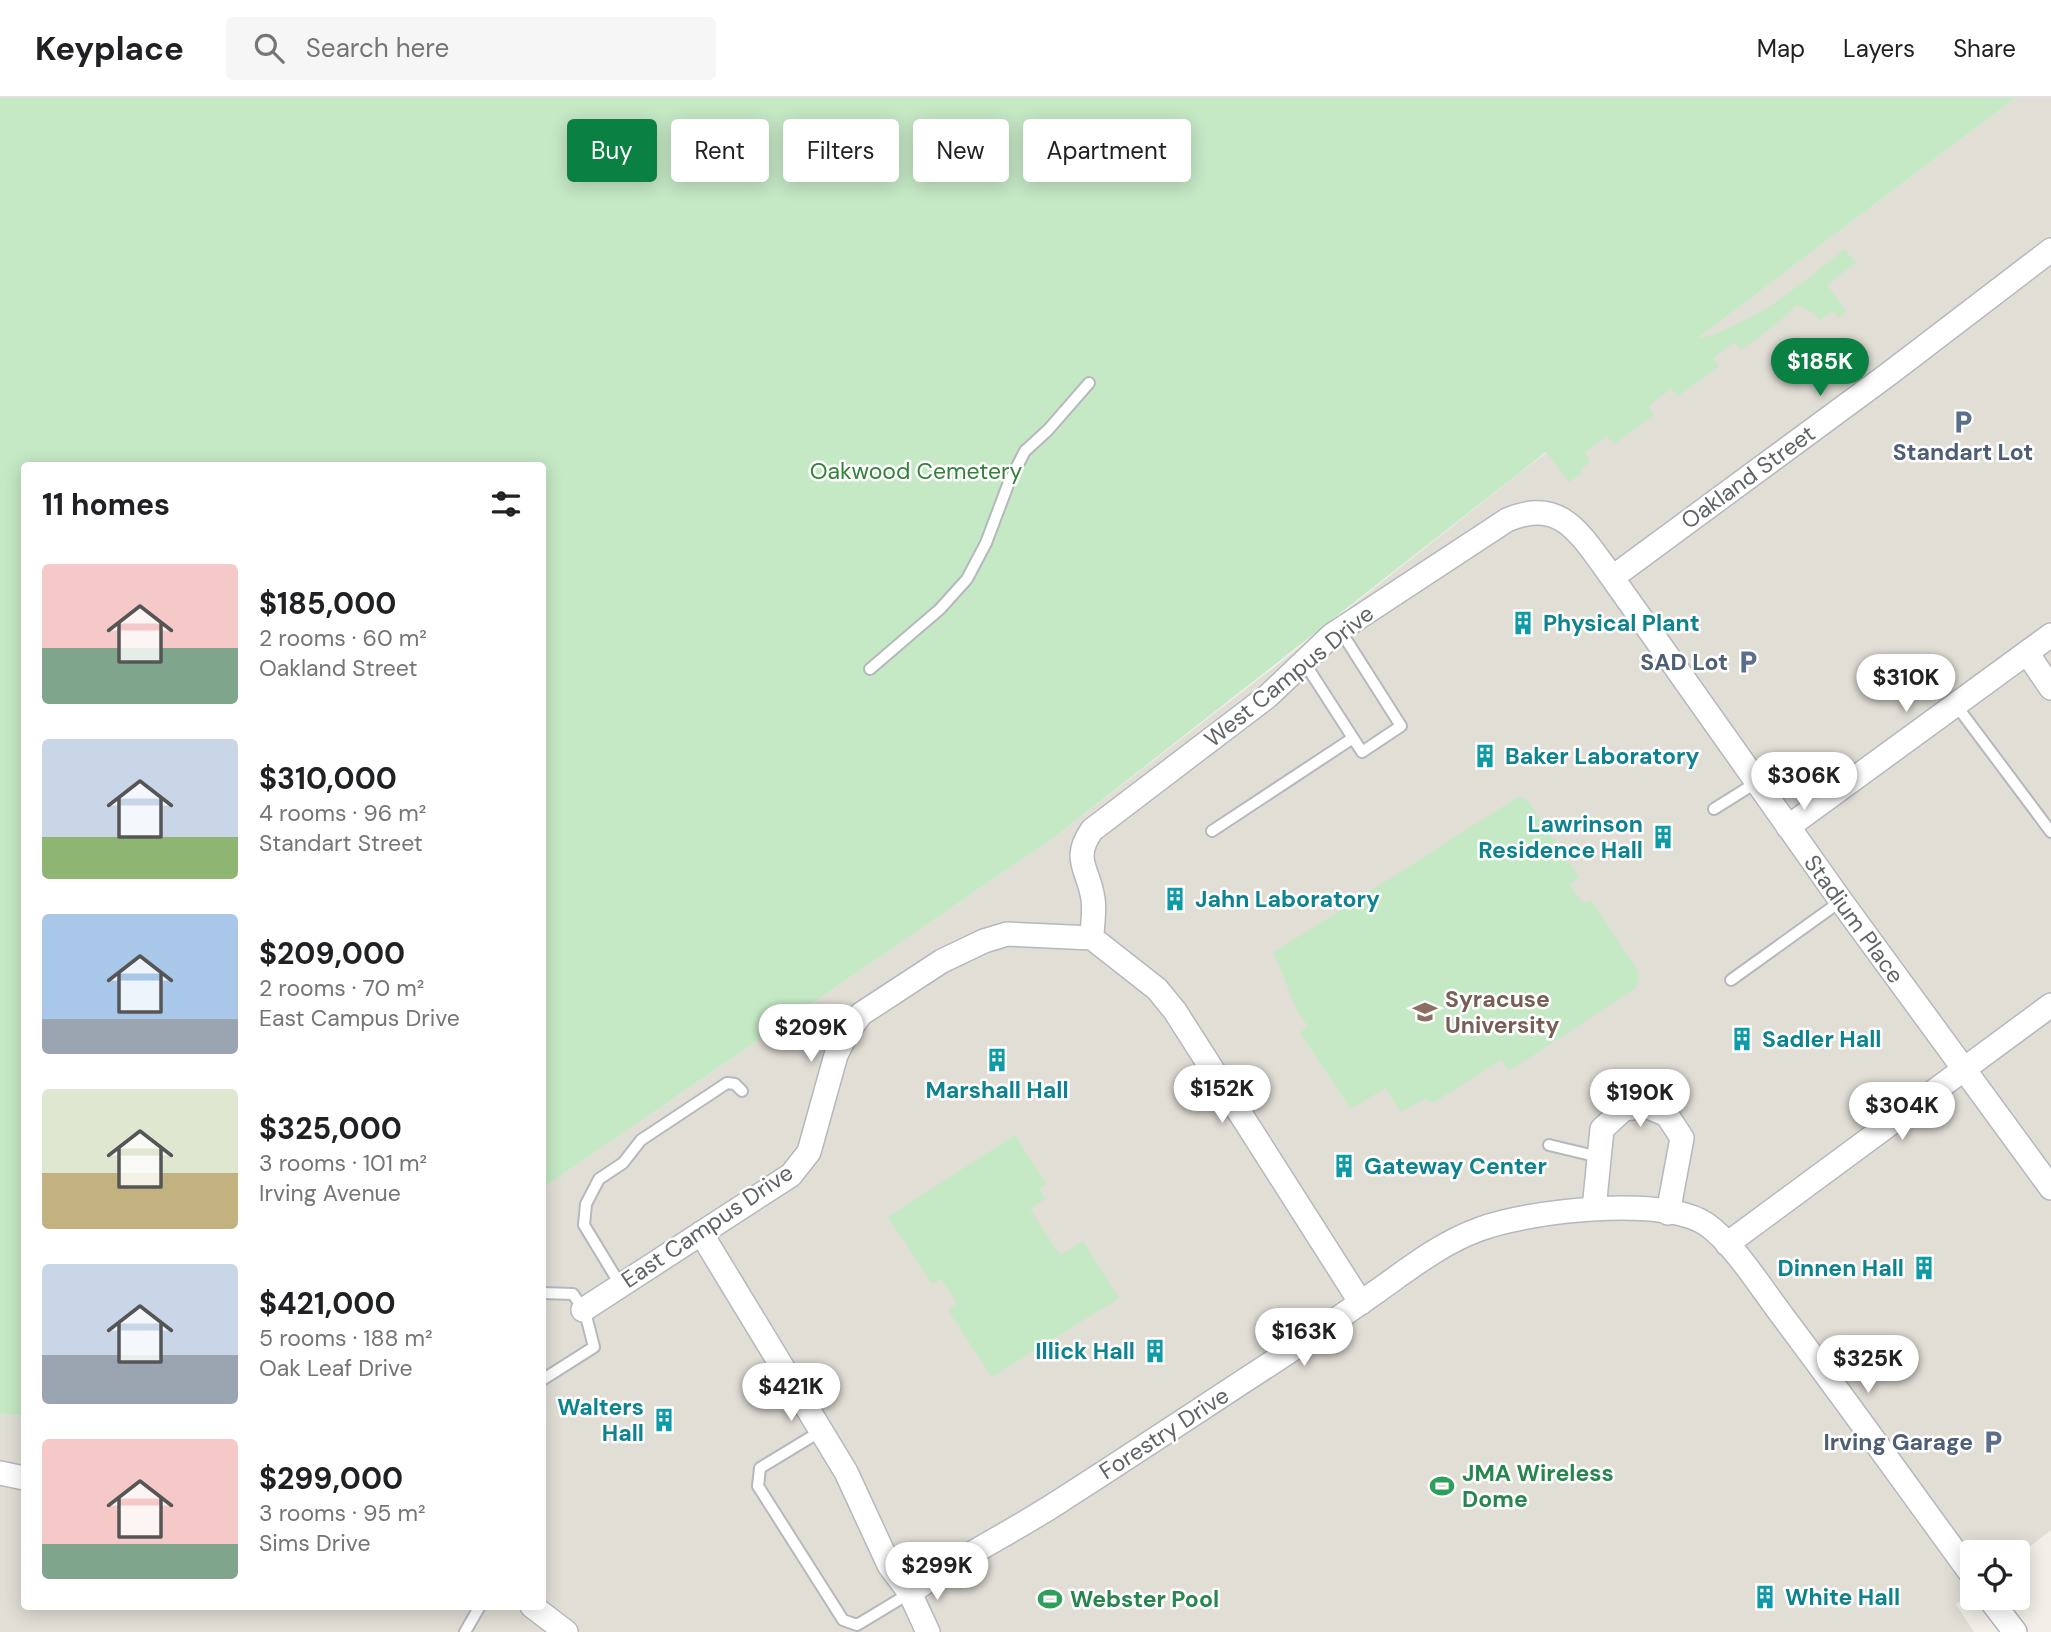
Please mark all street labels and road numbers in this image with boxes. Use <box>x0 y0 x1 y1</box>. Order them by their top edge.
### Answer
street label: Oakland Street <box>1675 418 1821 536</box>
street label: West Campus Drive <box>1198 598 1380 754</box>
street label: Stadium Place <box>1797 849 1911 989</box>
street label: East Campus Drive <box>615 1157 799 1295</box>
street label: Forestry Drive <box>1094 1380 1234 1486</box>

